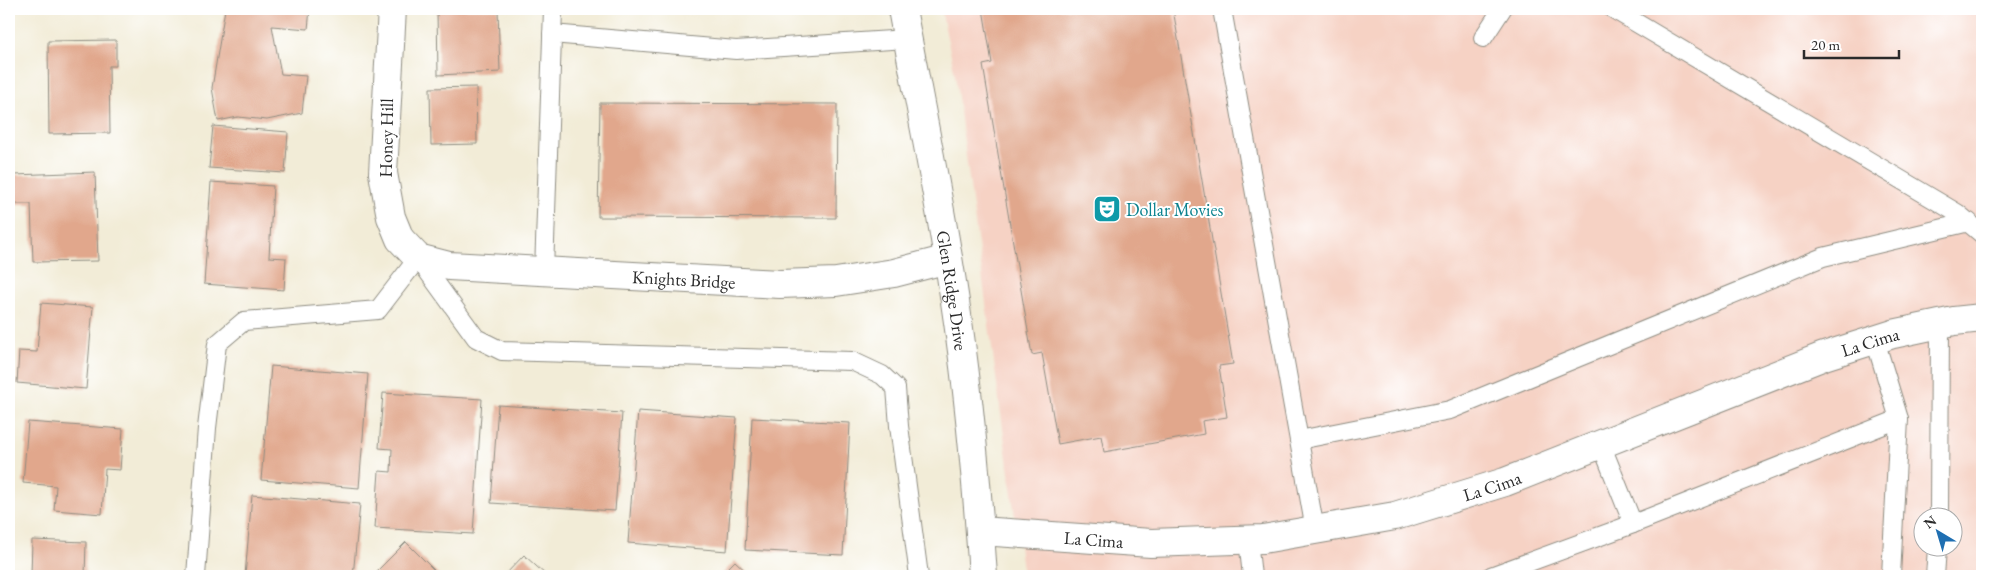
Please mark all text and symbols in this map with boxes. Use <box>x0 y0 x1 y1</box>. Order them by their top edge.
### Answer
scale bar <box>1804 28 1898 60</box>
text: 20 m <box>1811 35 1840 54</box>
street label: Honey Hill <box>374 98 398 178</box>
theatre icon: Dollar Movies <box>1092 194 1122 224</box>
place label: Dollar Movies <box>1126 198 1223 221</box>
street label: Glen Ridge Drive <box>932 229 973 352</box>
street label: Knights Bridge <box>631 264 736 293</box>
street label: La Cima <box>1838 321 1902 361</box>
street label: La Cima <box>1460 465 1525 506</box>
north arrow <box>1914 508 1964 558</box>
text: N <box>1920 511 1941 532</box>
street label: La Cima <box>1063 525 1125 553</box>

